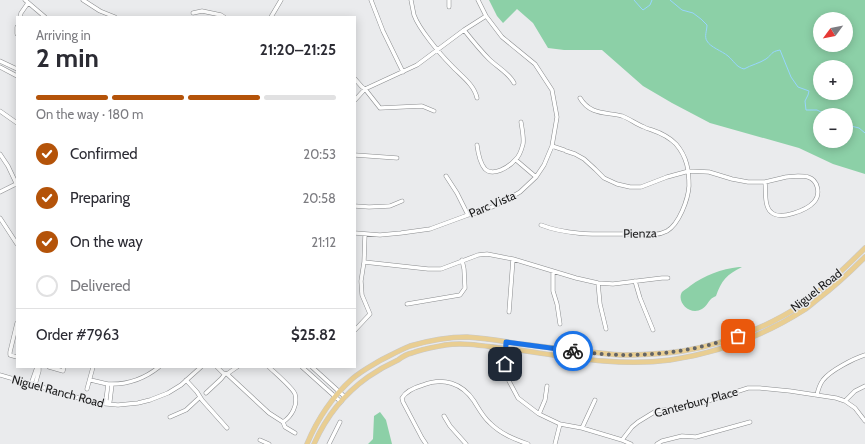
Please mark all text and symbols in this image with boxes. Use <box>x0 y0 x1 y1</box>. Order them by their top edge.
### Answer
north arrow <box>813 12 853 52</box>
map controls <box>813 12 853 148</box>
text: Arriving in <box>36 27 91 43</box>
text: 21:20–21:25 <box>260 41 336 59</box>
text: 2 min <box>36 42 99 74</box>
button: + <box>813 60 853 100</box>
text: On the way · 180 m <box>36 106 144 122</box>
button: − <box>813 108 853 148</box>
icon: check <box>36 143 58 165</box>
text: Confirmed <box>70 145 138 163</box>
text: 20:53 <box>303 146 336 162</box>
icon: check <box>36 187 58 209</box>
street label: Parc Vista <box>466 187 518 221</box>
text: Preparing <box>70 189 130 207</box>
text: 20:58 <box>302 190 336 206</box>
street label: Pienza <box>623 225 657 241</box>
icon: check <box>36 231 58 253</box>
text: On the way <box>70 233 143 251</box>
text: 21:12 <box>311 234 336 250</box>
street label: Niguel Road <box>787 265 845 315</box>
text: Delivered <box>70 277 131 295</box>
pin <box>721 319 755 353</box>
icon: bag <box>727 325 749 347</box>
text: Order #7963 <box>36 326 119 344</box>
text: $25.82 <box>291 326 336 344</box>
courier <box>553 331 593 371</box>
icon: bike <box>562 340 584 362</box>
pin <box>488 347 522 381</box>
icon: home <box>494 353 516 375</box>
street label: Niguel Ranch Road <box>10 371 106 411</box>
street label: Canterbury Place <box>652 384 740 420</box>

